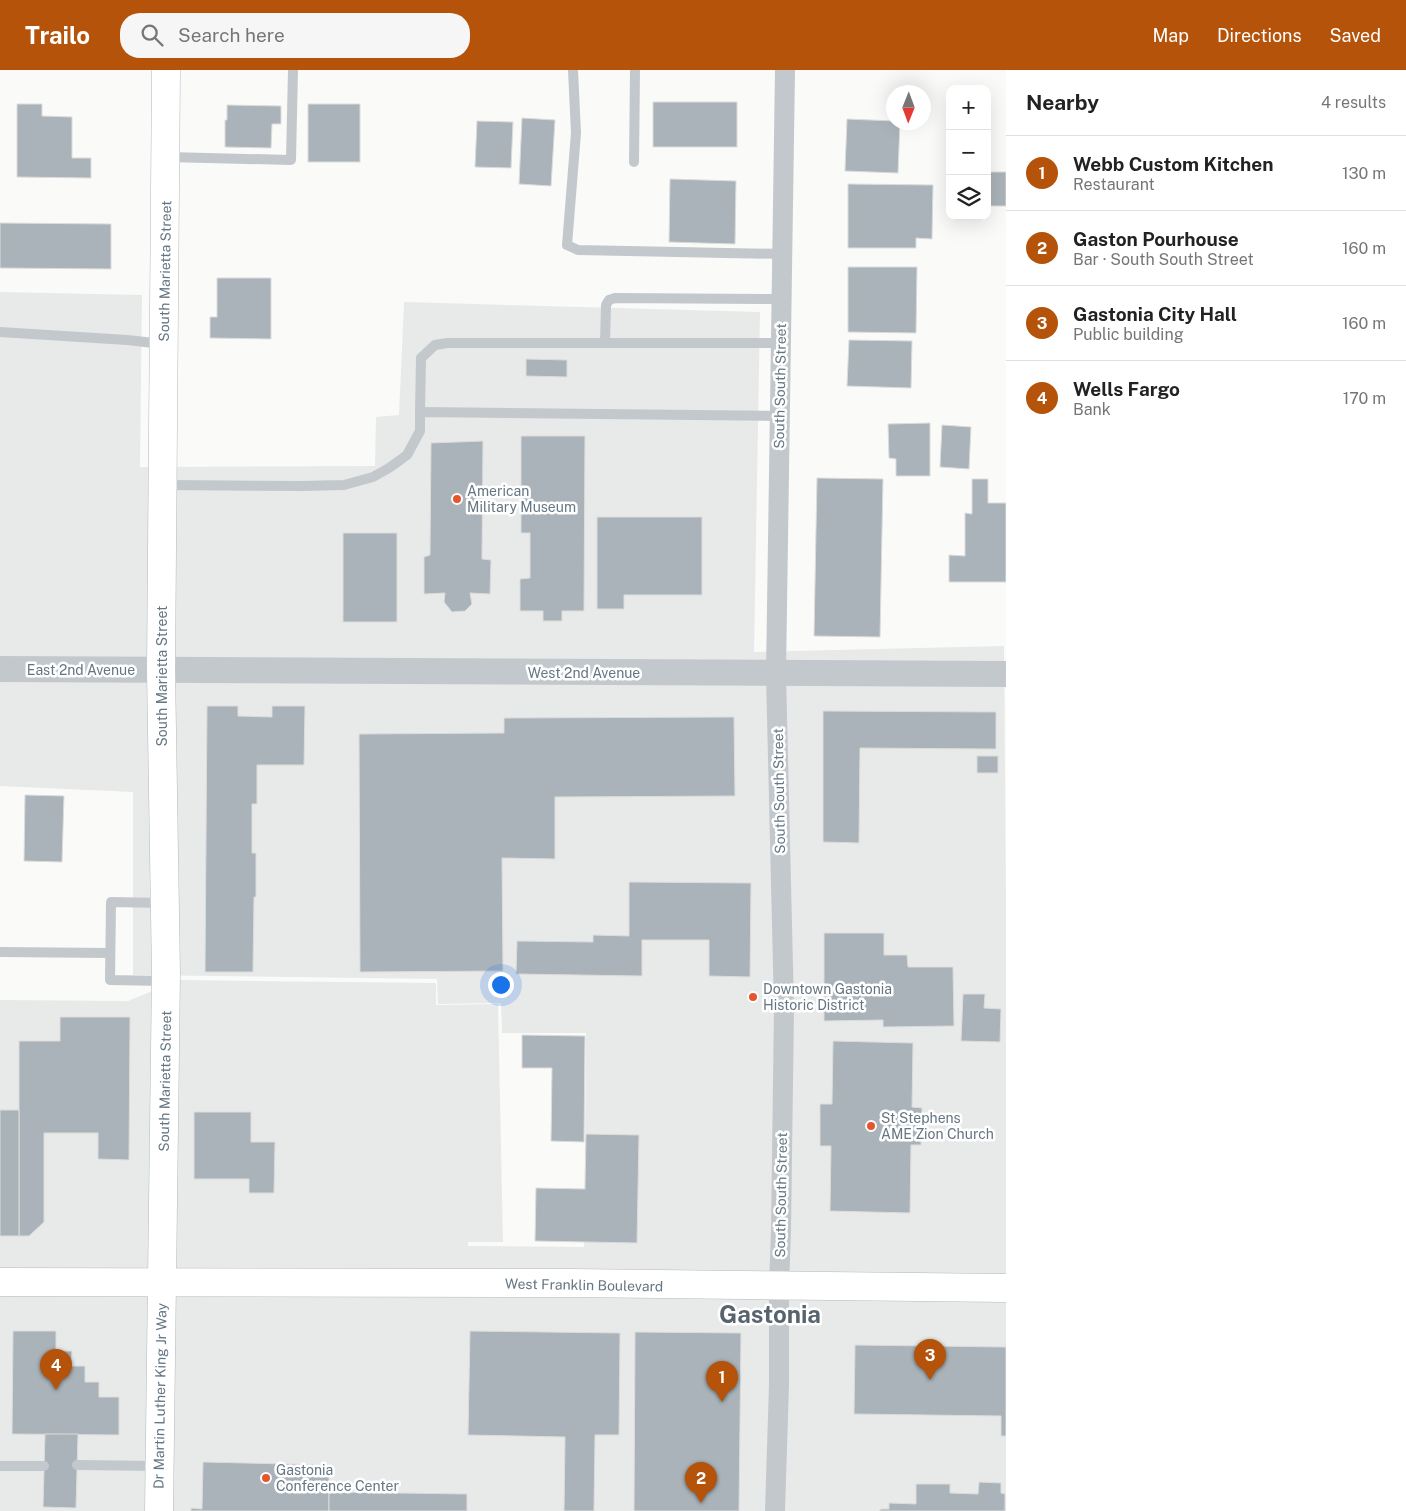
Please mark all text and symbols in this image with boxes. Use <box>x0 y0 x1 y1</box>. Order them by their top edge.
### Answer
search box <box>120 13 470 58</box>
text: Trailo <box>25 21 90 49</box>
icon: search <box>138 21 166 49</box>
text: Search here <box>178 24 285 46</box>
text: Map <box>1152 25 1189 46</box>
text: Directions <box>1217 25 1302 46</box>
text: Saved <box>1330 25 1381 46</box>
north arrow <box>886 85 931 130</box>
map controls <box>946 85 991 220</box>
button: + <box>946 85 991 130</box>
text: Nearby <box>1026 90 1099 115</box>
text: 4 results <box>1321 93 1386 112</box>
button: − <box>946 130 991 175</box>
text: Webb Custom Kitchen <box>1073 153 1273 175</box>
text: 1 <box>1039 164 1045 183</box>
text: 130 m <box>1342 164 1386 183</box>
button: layers <box>946 175 991 220</box>
text: Restaurant <box>1073 175 1155 194</box>
street label: South Marietta Street <box>156 200 174 342</box>
text: Gaston Pourhouse <box>1073 228 1239 250</box>
text: 2 <box>1037 239 1047 258</box>
text: 160 m <box>1342 239 1386 258</box>
text: Bar · South South Street <box>1073 250 1254 269</box>
text: Gastonia City Hall <box>1073 303 1237 325</box>
text: 3 <box>1037 314 1047 333</box>
text: 160 m <box>1342 314 1386 333</box>
street label: South South Street <box>771 323 789 449</box>
text: Public building <box>1073 325 1184 344</box>
text: Wells Fargo <box>1073 378 1180 400</box>
text: 4 <box>1037 389 1047 408</box>
text: 170 m <box>1343 389 1386 408</box>
text: Bank <box>1073 400 1111 419</box>
place label: American Military Museum <box>467 483 576 515</box>
marker: American Military Museum <box>451 493 463 505</box>
street label: South Marietta Street <box>154 605 170 747</box>
street label: East 2nd Avenue <box>27 662 135 678</box>
street label: West 2nd Avenue <box>528 665 640 681</box>
street label: South South Street <box>770 728 788 854</box>
your location <box>488 972 514 998</box>
place label: Downtown Gastonia Historic District <box>763 981 892 1013</box>
marker: Downtown Gastonia Historic District <box>747 991 759 1003</box>
street label: South Marietta Street <box>156 1010 174 1152</box>
place label: St Stephens AME Zion Church <box>881 1110 994 1142</box>
marker: St Stephens AME Zion Church <box>865 1120 877 1132</box>
street label: South South Street <box>772 1132 790 1258</box>
street label: West Franklin Boulevard <box>505 1276 663 1294</box>
district label: Gastonia <box>719 1300 821 1328</box>
street label: Dr Martin Luther King Jr Way <box>150 1302 170 1489</box>
pin: 3 <box>914 1339 946 1380</box>
pin: 4 <box>40 1349 72 1390</box>
pin: 1 <box>706 1361 738 1402</box>
place label: Gastonia Conference Center <box>276 1462 399 1494</box>
pin: 2 <box>685 1462 717 1503</box>
marker: Gastonia Conference Center <box>260 1472 272 1484</box>

